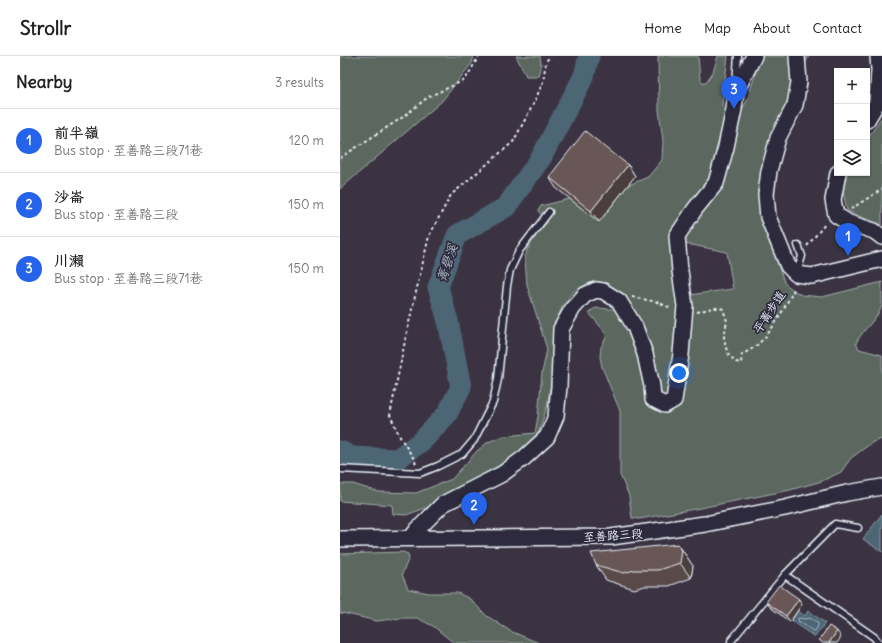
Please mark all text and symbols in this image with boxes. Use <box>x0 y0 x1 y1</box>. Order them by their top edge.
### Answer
text: Strollr <box>20 16 71 40</box>
text: Home <box>644 19 682 37</box>
text: Map <box>704 19 731 37</box>
text: About <box>753 19 791 37</box>
text: Contact <box>813 19 862 37</box>
map controls <box>834 68 870 176</box>
button: + <box>834 68 870 104</box>
text: Nearby <box>16 71 72 93</box>
text: 3 results <box>275 74 324 91</box>
pin: 3 <box>721 76 747 109</box>
button: − <box>834 104 870 140</box>
text: 前半嶺 <box>54 123 99 142</box>
text: 1 <box>26 132 32 149</box>
text: 120 m <box>289 132 324 149</box>
button: layers <box>834 140 870 176</box>
text: Bus stop · 至善路三段71巷 <box>54 142 203 159</box>
text: 沙崙 <box>54 187 84 206</box>
text: 2 <box>25 196 33 213</box>
text: 150 m <box>288 196 324 213</box>
text: Bus stop · 至善路三段 <box>54 206 178 223</box>
pin: 1 <box>835 223 861 256</box>
water label: 菁礐溪 <box>433 241 462 284</box>
text: 川瀨 <box>54 251 84 270</box>
text: 3 <box>25 260 33 277</box>
text: 150 m <box>288 260 324 277</box>
text: Bus stop · 至善路三段71巷 <box>54 270 203 287</box>
street label: 平菁步道 <box>750 288 788 336</box>
your location <box>669 363 689 383</box>
pin: 2 <box>461 492 487 525</box>
street label: 至善路三段 <box>583 525 643 545</box>

